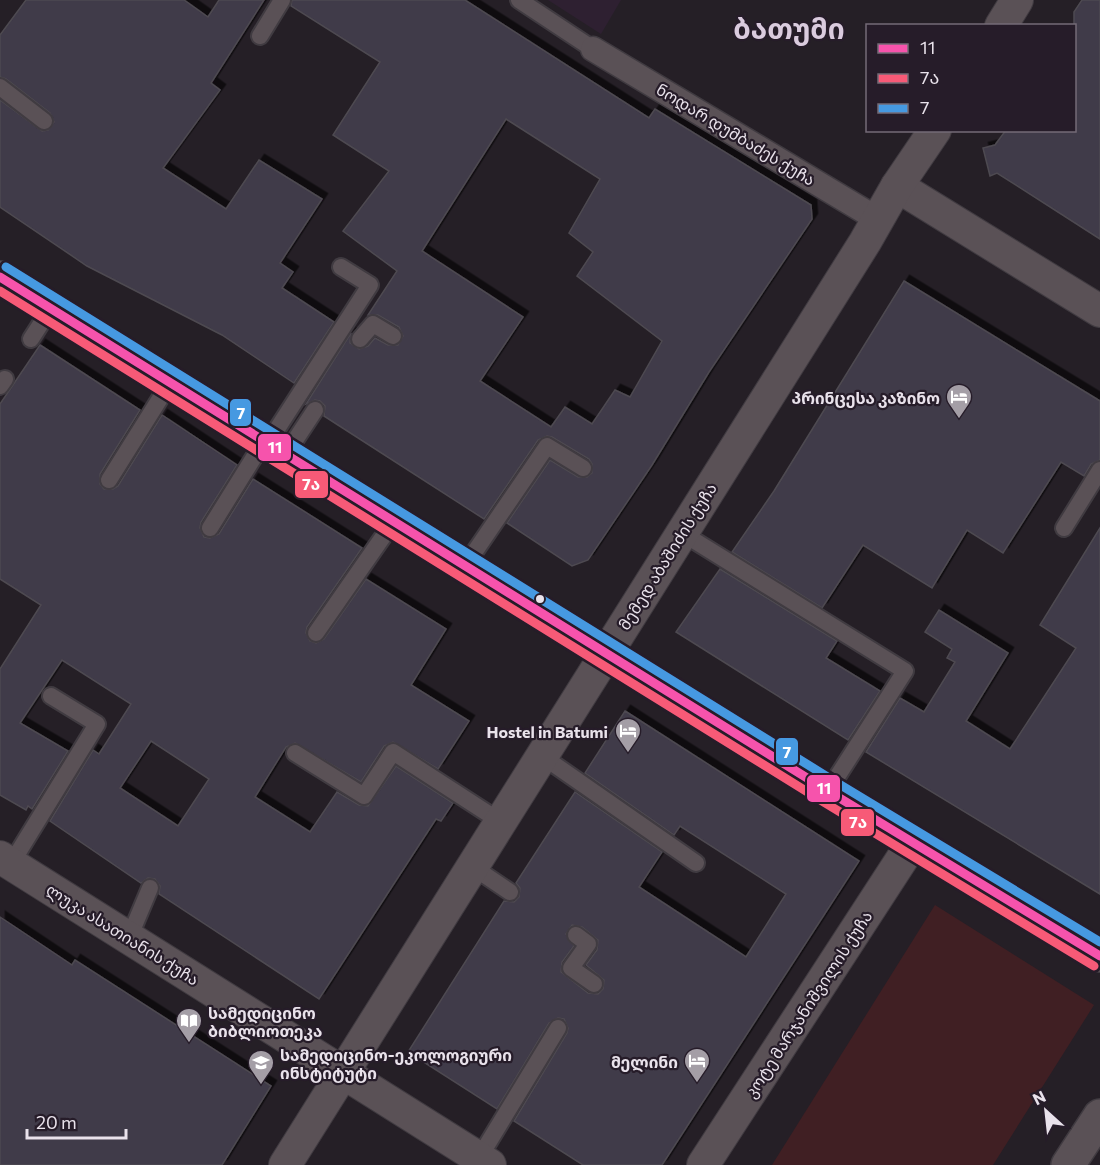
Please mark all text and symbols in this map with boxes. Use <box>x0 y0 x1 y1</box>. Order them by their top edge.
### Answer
district label: ბათუმი <box>733 11 845 46</box>
legend <box>866 24 1076 132</box>
text: 11 <box>920 36 935 58</box>
text: 7ა <box>920 66 939 88</box>
street label: ნოდარ დუმბაძეს ქუჩა <box>652 79 819 191</box>
text: 7 <box>920 96 930 118</box>
hotel icon: პრინცესა კაზინო <box>944 382 974 420</box>
place label: პრინცესა კაზინო <box>792 388 940 408</box>
line badge: 7 <box>229 398 252 427</box>
text: 7 <box>237 403 246 422</box>
line badge: 11 <box>257 433 292 462</box>
text: 11 <box>268 437 282 456</box>
line badge: 7ა <box>294 470 329 499</box>
text: 7ა <box>302 474 320 493</box>
street label: მემედ აბაშიძის ქუჩა <box>614 479 722 634</box>
unlabelled marker <box>534 593 546 605</box>
hotel icon: Hostel in Batumi <box>613 716 643 754</box>
place label: Hostel in Batumi <box>487 722 608 741</box>
line badge: 7 <box>775 737 799 766</box>
text: 7 <box>783 742 792 761</box>
line badge: 11 <box>806 774 841 803</box>
text: 11 <box>817 778 831 797</box>
line badge: 7ა <box>840 808 875 837</box>
text: 7ა <box>849 812 867 831</box>
street label: ლუკა ასათიანის ქუჩა <box>42 879 203 990</box>
street label: კოტე მარჯანიშვილის ქუჩა <box>740 907 877 1102</box>
place label: სამედიცინო ბიბლიოთეკა <box>208 1003 322 1042</box>
library icon: სამედიცინო ბიბლიოთეკა <box>174 1006 204 1044</box>
place label: სამედიცინო-ეკოლოგიური ინსტიტუტი <box>280 1045 512 1083</box>
hotel icon: მელინი <box>682 1046 712 1084</box>
school or university icon: სამედიცინო-ეკოლოგიური ინსტიტუტი <box>246 1048 276 1086</box>
place label: მელინი <box>611 1052 678 1073</box>
north arrow <box>1016 1081 1076 1141</box>
text: N <box>1029 1086 1049 1108</box>
scale bar <box>27 1102 126 1140</box>
text: 20 m <box>36 1111 77 1133</box>

